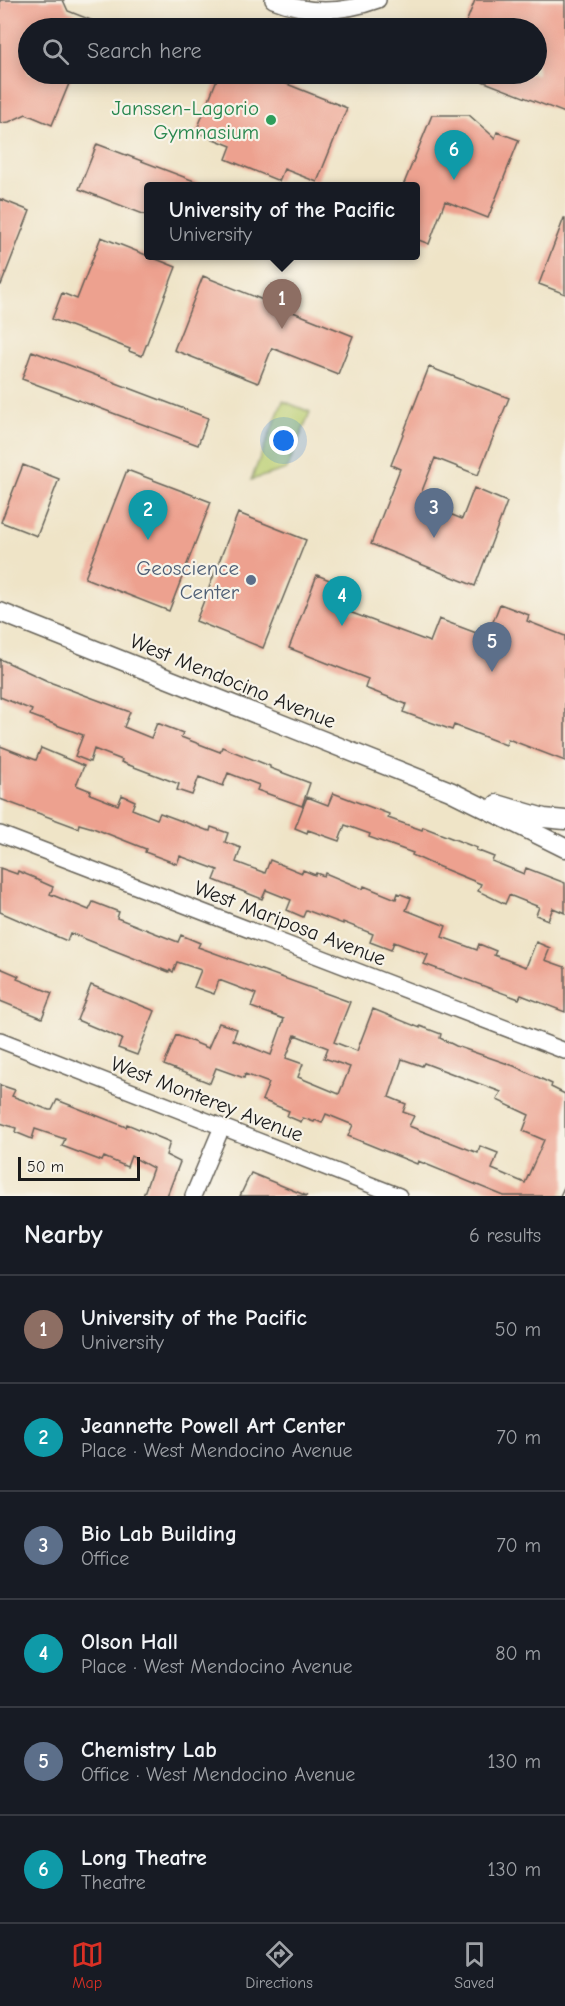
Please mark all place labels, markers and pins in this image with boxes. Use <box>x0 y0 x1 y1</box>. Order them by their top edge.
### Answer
place label: Janssen-Lagorio Gymnasium <box>112 96 259 144</box>
marker: Janssen-Lagorio Gymnasium <box>264 113 278 127</box>
pin: 6 <box>434 130 474 180</box>
pin: 1 <box>262 280 302 329</box>
pin: 3 <box>414 488 454 538</box>
pin: 2 <box>128 490 168 540</box>
place label: Geoscience Center <box>136 556 240 604</box>
marker: Geoscience Center <box>244 573 258 587</box>
pin: 4 <box>322 576 362 626</box>
pin: 5 <box>472 622 512 672</box>

